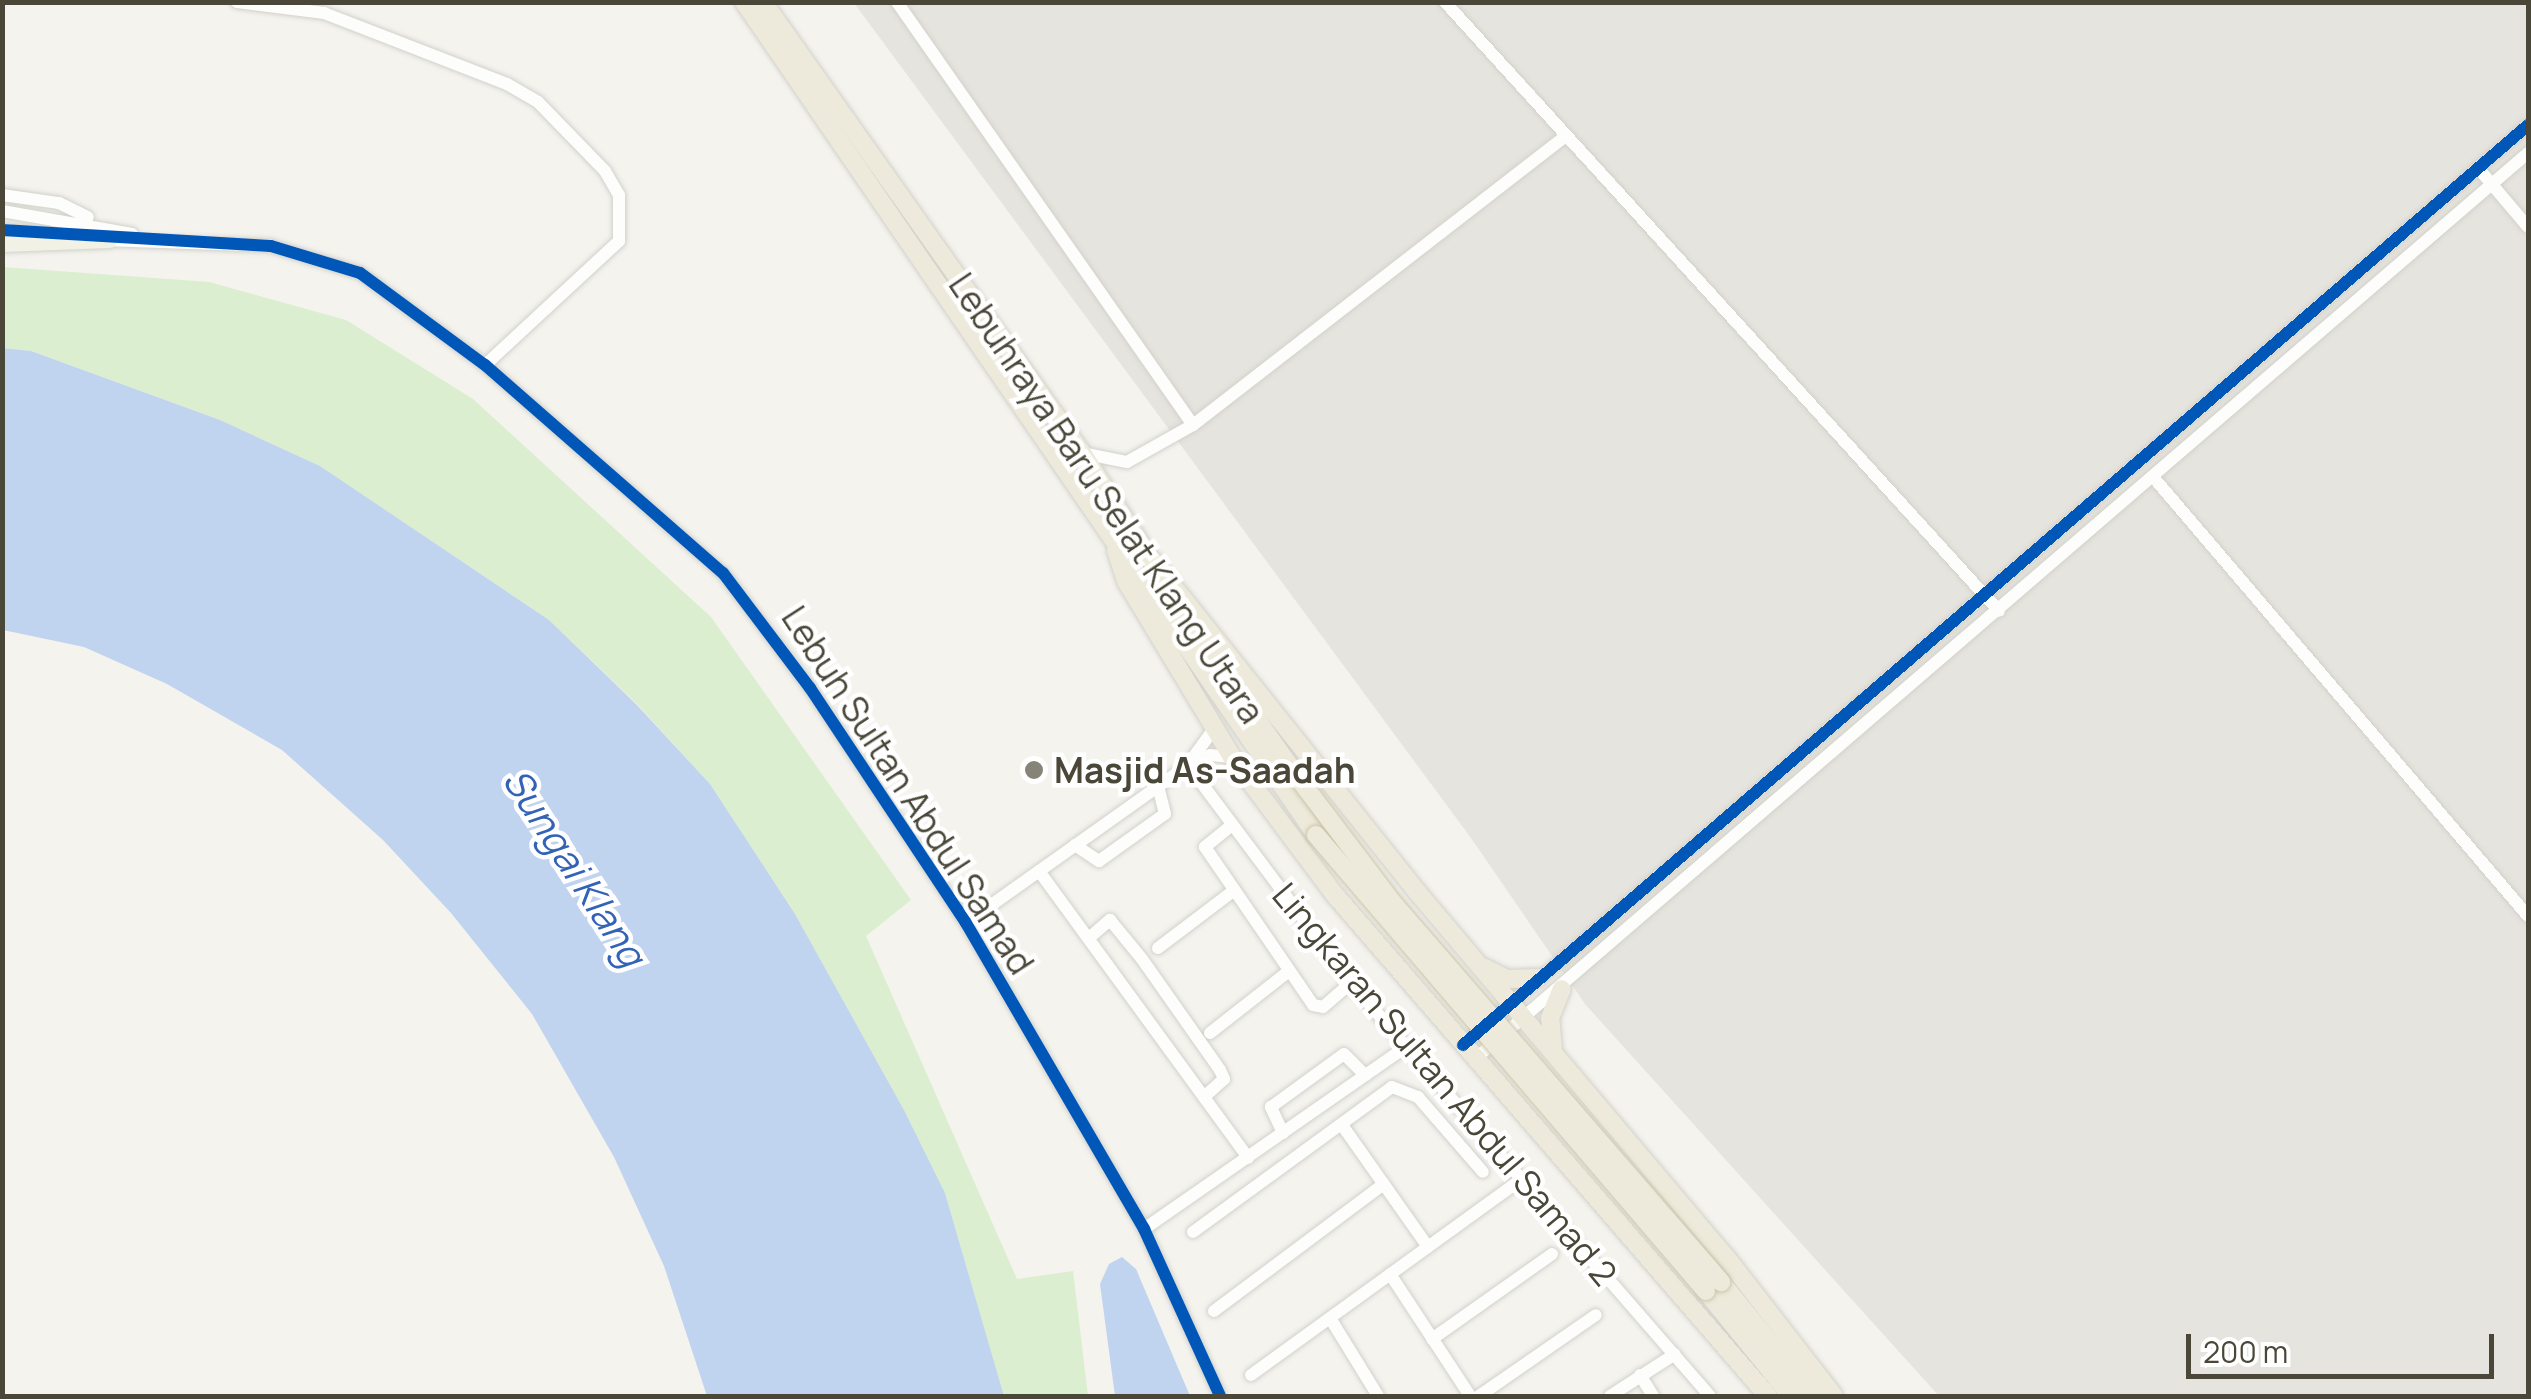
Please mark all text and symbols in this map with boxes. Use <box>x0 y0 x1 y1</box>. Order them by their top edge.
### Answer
street label: Lebuhraya Baru Selat Klang Utara <box>940 265 1274 731</box>
street label: Lebuh Sultan Abdul Samad <box>773 598 1043 982</box>
place label: Masjid As-Saadah <box>1054 749 1356 791</box>
marker: Masjid As-Saadah <box>1023 759 1045 781</box>
water label: Sungai Klang <box>494 760 656 974</box>
street label: Lingkaran Sultan Abdul Samad 2 <box>1264 874 1626 1294</box>
scale bar <box>2191 1314 2498 1376</box>
text: 200 m <box>2203 1331 2288 1372</box>

